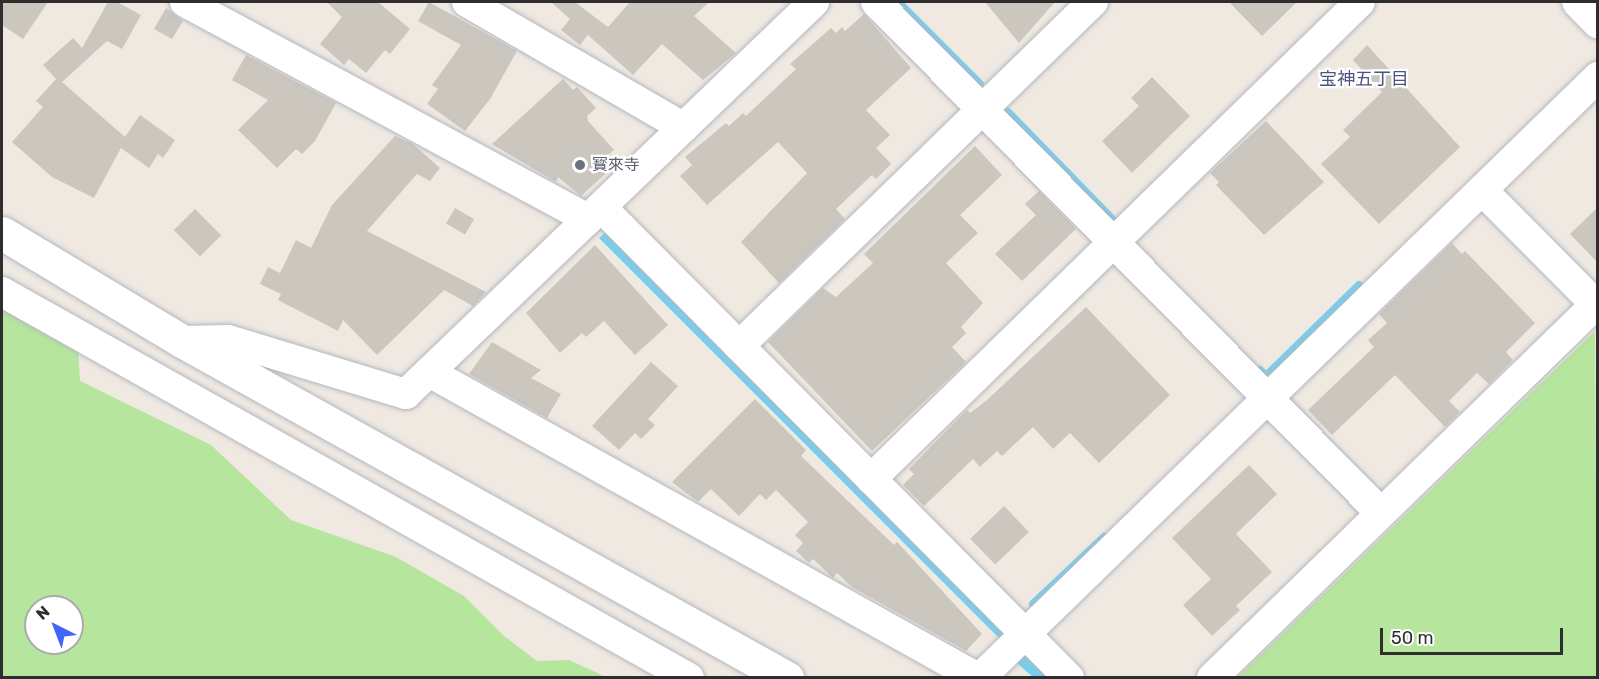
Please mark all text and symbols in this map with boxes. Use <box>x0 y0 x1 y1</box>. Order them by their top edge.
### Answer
district label: 宝神五丁目 <box>1319 68 1409 90</box>
place label: 寳來寺 <box>592 155 640 175</box>
marker: 寳來寺 <box>573 158 587 172</box>
north arrow <box>24 595 84 655</box>
text: N <box>32 602 54 624</box>
scale bar <box>1383 616 1566 654</box>
text: 50 m <box>1391 627 1434 649</box>

